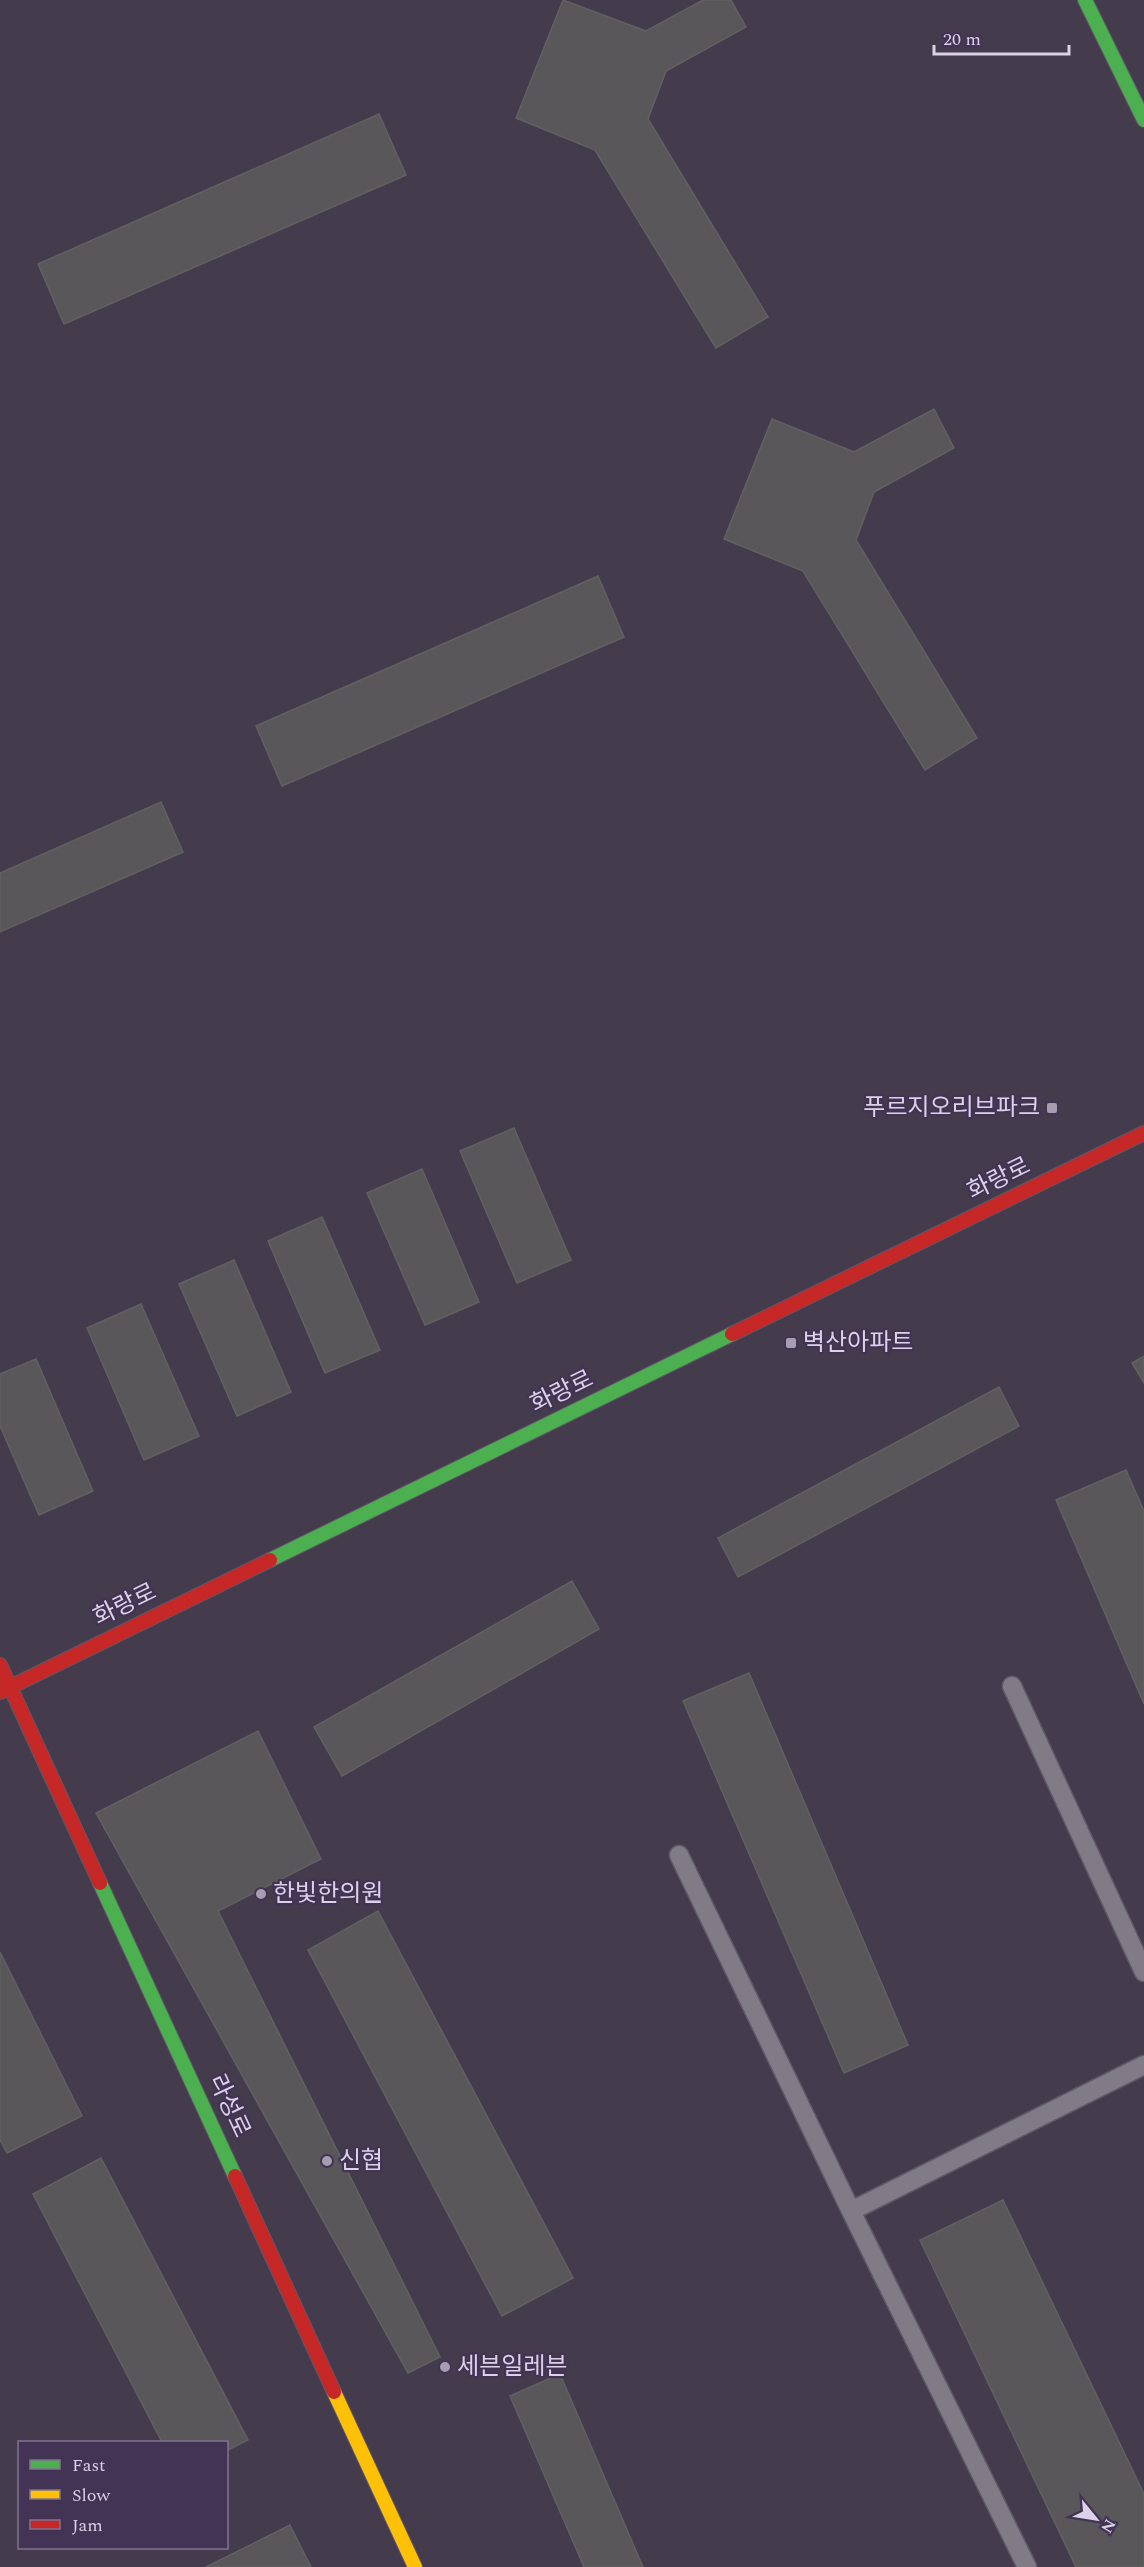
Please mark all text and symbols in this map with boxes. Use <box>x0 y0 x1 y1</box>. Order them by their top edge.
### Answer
scale bar <box>934 18 1069 56</box>
text: 20 m <box>943 26 981 53</box>
place label: 푸르지오리브파크 <box>863 1090 1040 1126</box>
marker: 푸르지오리브파크 <box>1045 1101 1059 1115</box>
street label: 화랑로 <box>961 1148 1037 1210</box>
place label: 벽산아파트 <box>803 1325 913 1361</box>
marker: 벽산아파트 <box>784 1336 798 1350</box>
street label: 화랑로 <box>524 1361 600 1423</box>
street label: 화랑로 <box>87 1574 163 1636</box>
place label: 한빛한의원 <box>273 1876 383 1912</box>
marker: 한빛한의원 <box>254 1887 268 1901</box>
street label: 라성로 <box>199 2068 259 2144</box>
place label: 신협 <box>339 2143 383 2179</box>
marker: 신협 <box>320 2154 334 2168</box>
place label: 세븐일레븐 <box>457 2349 567 2385</box>
marker: 세븐일레븐 <box>438 2360 452 2374</box>
legend <box>18 2441 228 2549</box>
text: Fast <box>72 2452 105 2479</box>
text: Slow <box>72 2482 111 2509</box>
north arrow <box>1066 2489 1126 2549</box>
text: Jam <box>72 2512 103 2539</box>
text: N <box>1094 2514 1122 2538</box>

